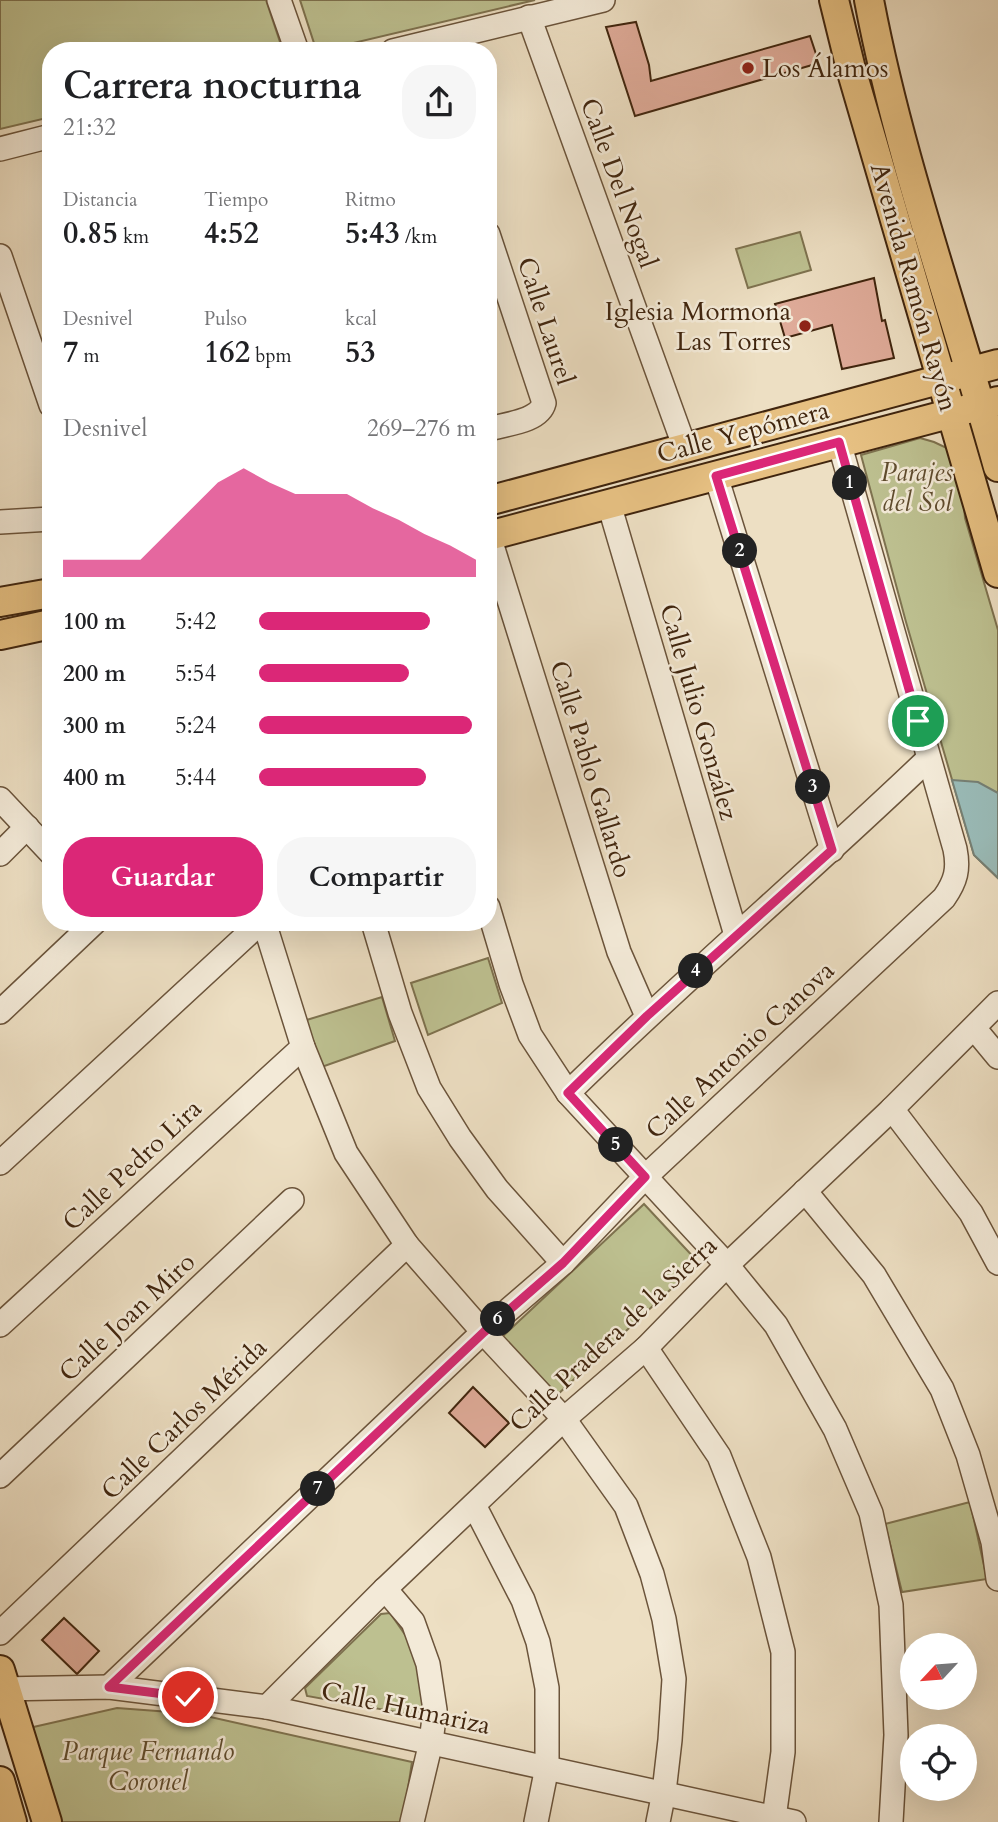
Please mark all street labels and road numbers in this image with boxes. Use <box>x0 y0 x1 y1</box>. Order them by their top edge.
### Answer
street label: Calle Del Nogal <box>572 93 666 273</box>
street label: Avenida Ramón Rayón <box>862 159 966 415</box>
street label: Calle Laurel <box>509 253 583 390</box>
street label: Calle Yepómera <box>653 392 833 472</box>
street label: Calle Julio González <box>651 600 747 825</box>
street label: Calle Pablo Gallardo <box>541 656 641 882</box>
street label: Calle Antonio Canova <box>638 953 842 1147</box>
street label: Calle Pedro Lira <box>55 1091 209 1239</box>
street label: Calle Pradera de la Sierra <box>501 1228 725 1440</box>
street label: Calle Joan Miro <box>51 1245 203 1389</box>
street label: Calle Carlos Mérida <box>93 1331 275 1507</box>
street label: Calle Humariza <box>318 1673 494 1743</box>

